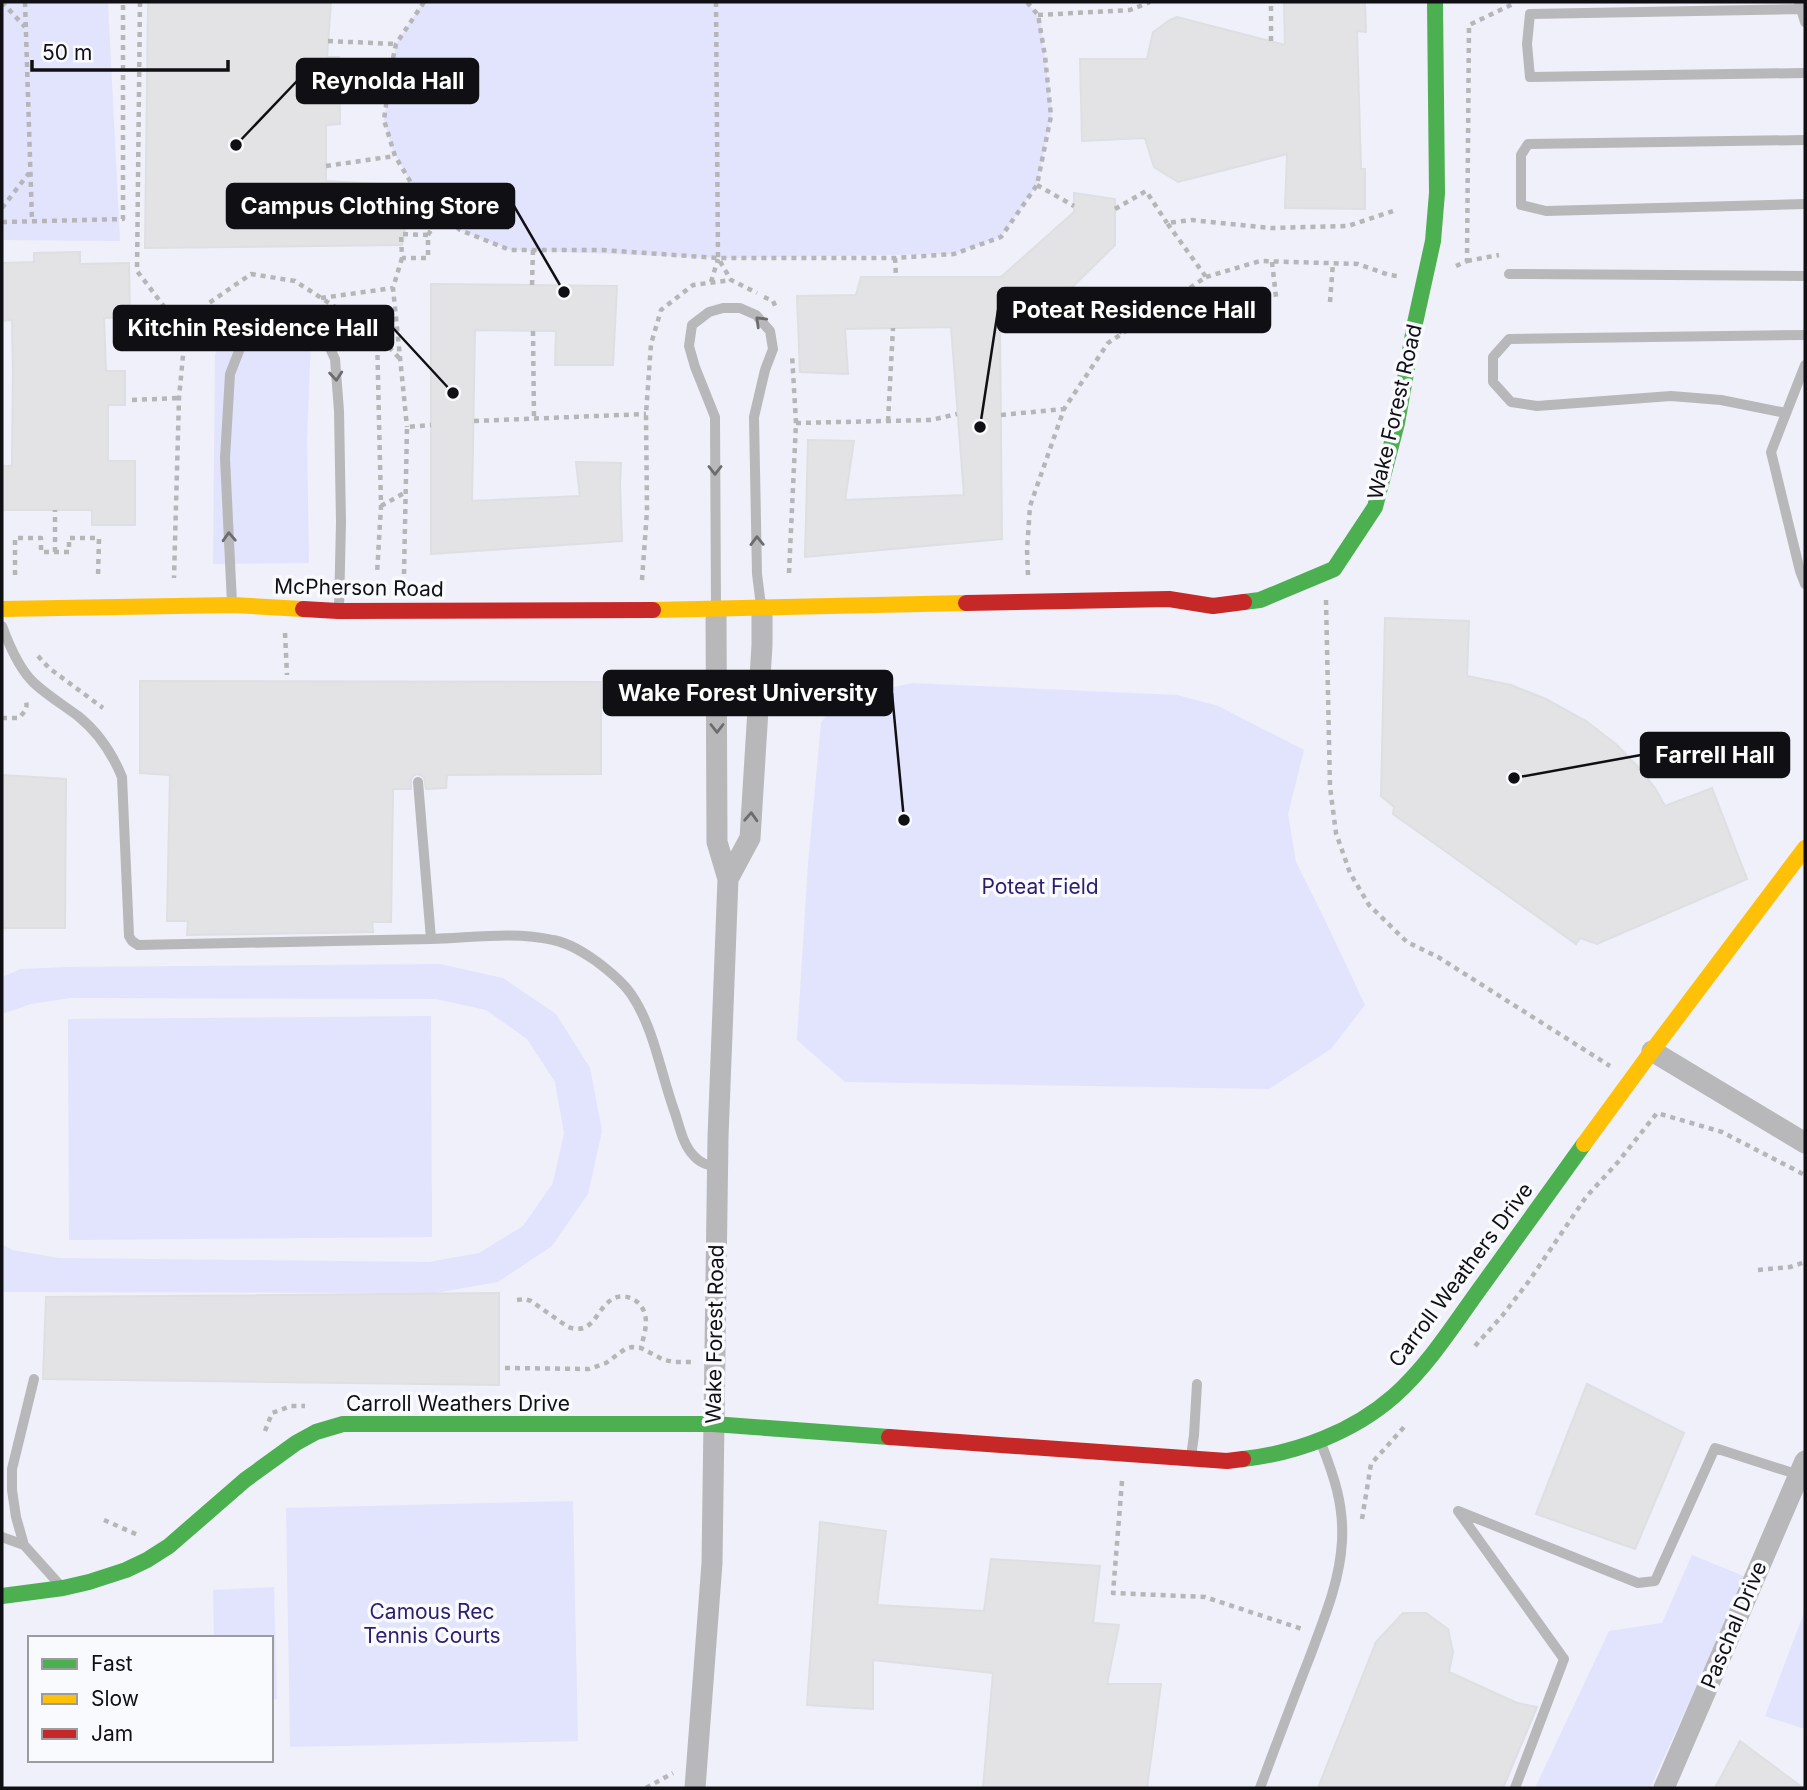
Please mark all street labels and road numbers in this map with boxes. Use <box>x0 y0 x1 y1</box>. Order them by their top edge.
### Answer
street label: Wake Forest Road <box>1362 322 1427 502</box>
street label: McPherson Road <box>274 574 444 601</box>
street label: Carroll Weathers Drive <box>1383 1178 1538 1372</box>
street label: Wake Forest Road <box>700 1244 729 1424</box>
street label: Carroll Weathers Drive <box>346 1391 570 1416</box>
street label: Paschal Drive <box>1696 1558 1772 1692</box>

